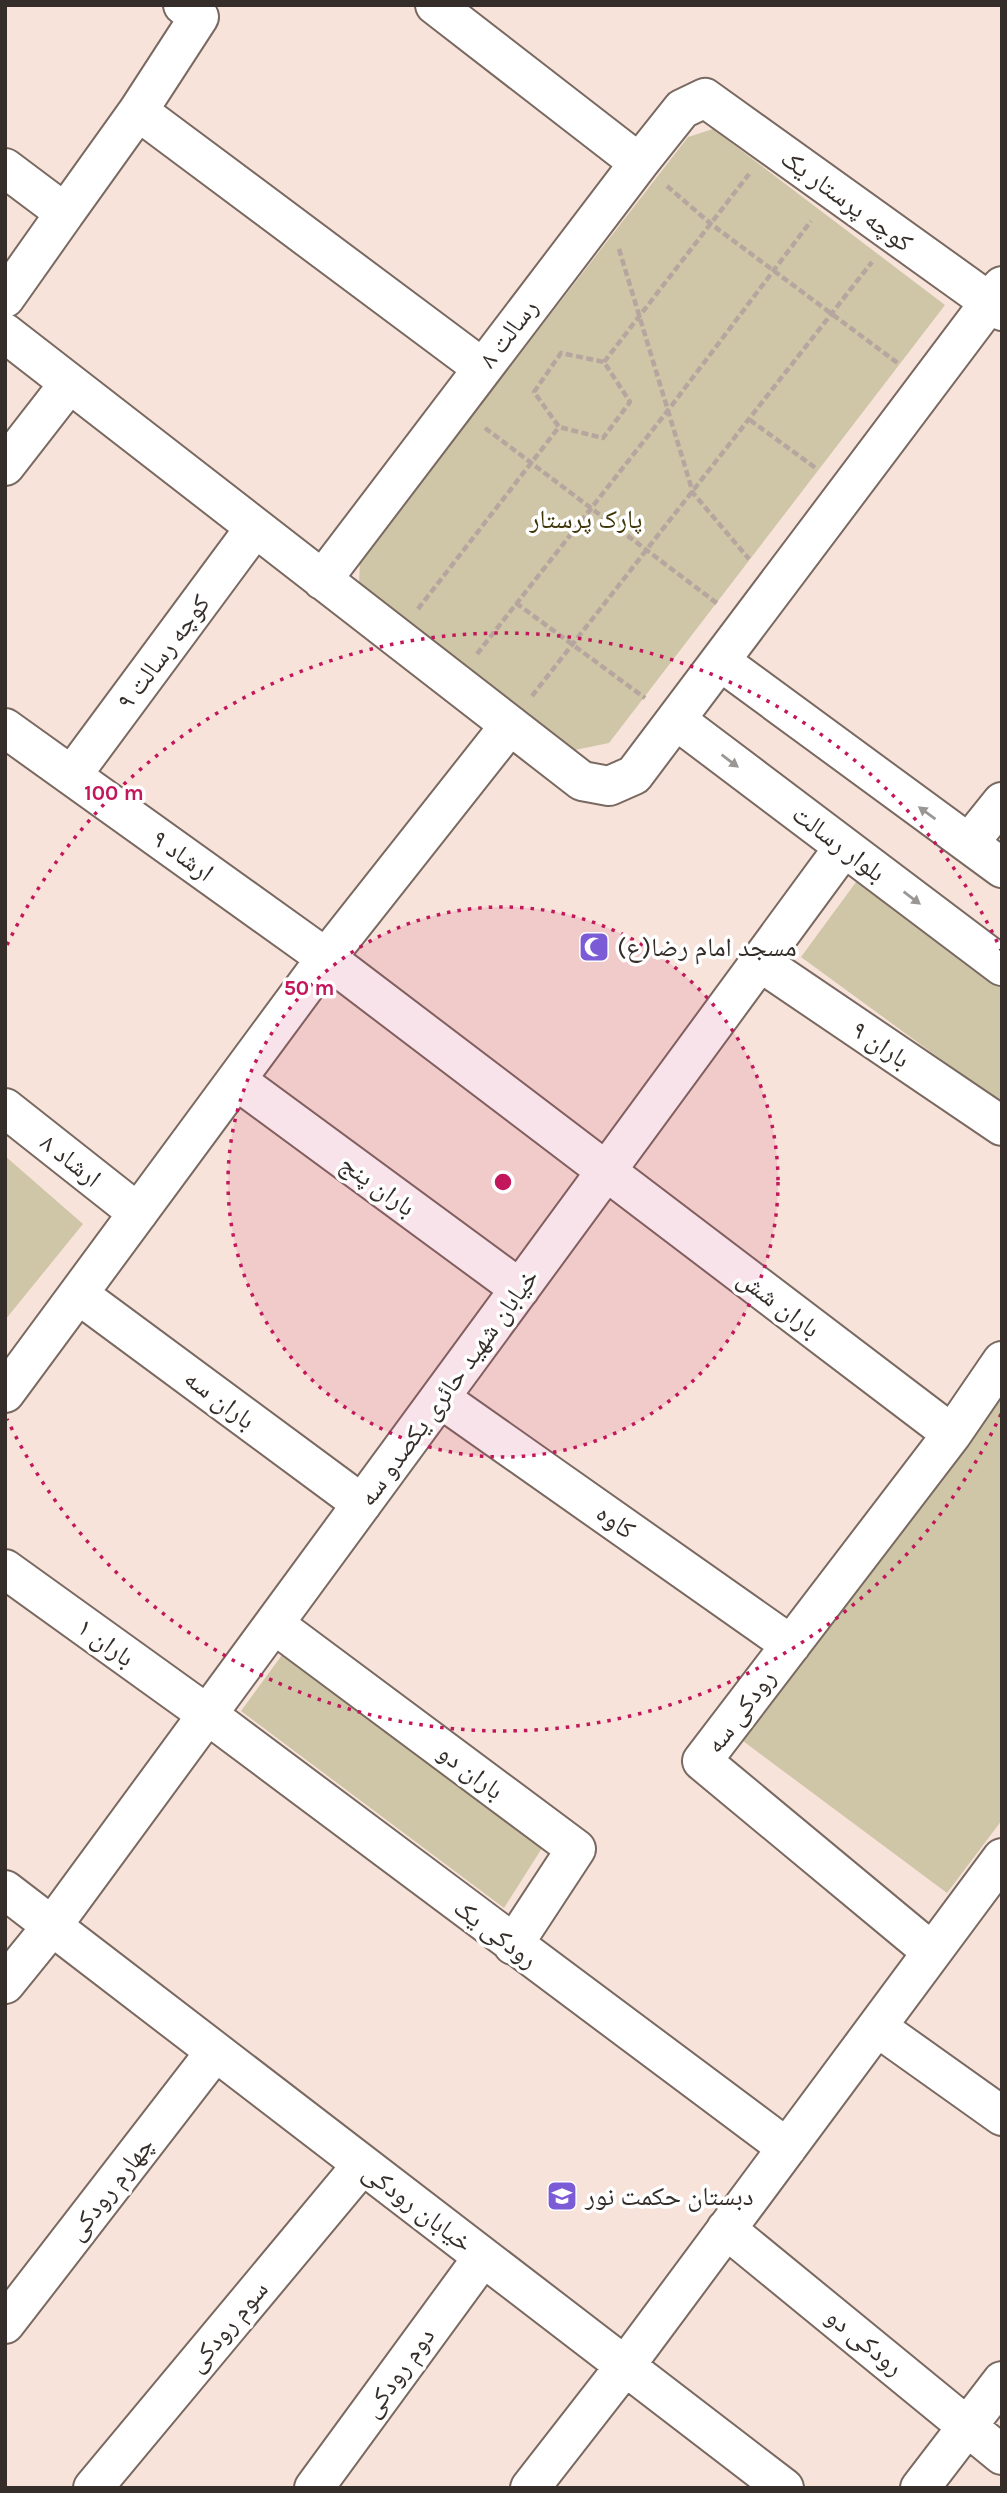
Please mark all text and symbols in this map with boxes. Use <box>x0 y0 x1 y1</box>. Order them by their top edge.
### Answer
street label: کوچه پرستار یک <box>775 142 919 259</box>
street label: رسالت ۸ <box>472 293 544 374</box>
park label: پارک پرستار <box>529 504 642 535</box>
street label: کوچه رسالت ۹ <box>110 589 217 716</box>
one-way arrow <box>721 754 739 769</box>
text: 100 m <box>84 781 144 805</box>
street label: بلوار رسالت <box>786 798 891 888</box>
one-way arrow <box>918 806 936 820</box>
street label: ارشاد ۹ <box>146 823 220 888</box>
one-way arrow <box>903 891 921 905</box>
mosque icon: مسجد امام رضا(ع) <box>577 930 611 964</box>
place label: مسجد امام رضا(ع) <box>617 932 797 965</box>
text: 50 m <box>284 976 334 1000</box>
street label: باران ۹ <box>846 1014 916 1075</box>
street label: ارشاد ۸ <box>34 1127 107 1194</box>
street label: باران پنج <box>334 1148 421 1224</box>
centre of rings <box>491 1170 515 1194</box>
street label: خیابان شهید حائری یکصدو سه <box>352 1262 545 1512</box>
street label: باران شش <box>731 1262 826 1344</box>
street label: باران سه <box>178 1363 261 1436</box>
street label: کاوه <box>590 1497 641 1546</box>
street label: باران ۱ <box>71 1611 140 1673</box>
street label: رودکی سه <box>699 1663 782 1759</box>
street label: باران دو <box>432 1737 510 1806</box>
street label: رودکی یک <box>448 1892 544 1975</box>
street label: چهارم رودکی <box>60 2130 162 2248</box>
street label: خیابان رودکی <box>357 2156 479 2259</box>
school or university icon: دبستان حکمت نور <box>545 2179 579 2213</box>
place label: دبستان حکمت نور <box>584 2181 753 2212</box>
street label: سوم رودکی <box>180 2274 276 2380</box>
street label: رودکی دو <box>820 2301 910 2382</box>
street label: دوم رودکی <box>355 2321 443 2424</box>

